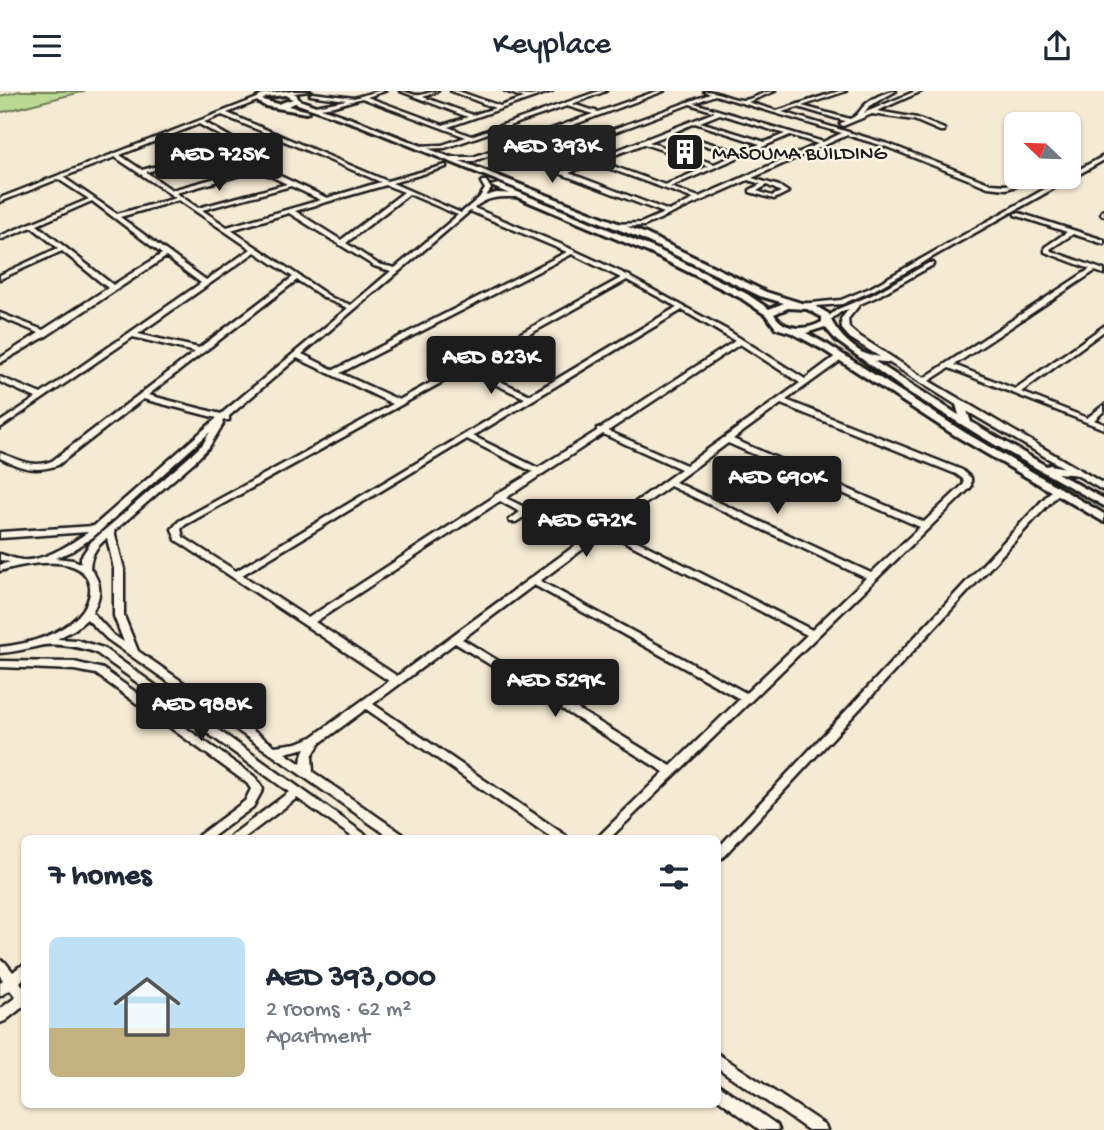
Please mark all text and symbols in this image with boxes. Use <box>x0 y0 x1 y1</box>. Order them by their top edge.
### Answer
icon: menu <box>28 27 66 65</box>
text: Keyplace <box>493 27 611 65</box>
icon: share <box>1038 27 1076 65</box>
north arrow <box>1004 112 1082 189</box>
map controls <box>1004 112 1081 189</box>
pin: AED 393K <box>480 125 624 185</box>
building icon: MASOUMA BUILDING <box>664 131 706 173</box>
pin: AED 725K <box>147 133 291 193</box>
text: AED 393K <box>504 134 600 161</box>
text: AED 725K <box>171 142 267 169</box>
place label: MASOUMA BUILDING <box>712 143 887 168</box>
pin: AED 823K <box>419 337 563 396</box>
text: AED 823K <box>443 345 539 372</box>
pin: AED 690K <box>705 457 849 516</box>
text: AED 690K <box>728 465 826 492</box>
pin: AED 672K <box>514 499 658 559</box>
text: AED 672K <box>538 508 634 535</box>
pin: AED 529K <box>483 659 627 719</box>
text: AED 529K <box>507 668 603 695</box>
pin: AED 988K <box>129 683 273 743</box>
text: AED 988K <box>152 692 250 719</box>
icon: filters <box>655 858 693 896</box>
text: 7 homes <box>49 860 151 895</box>
text: AED 393,000 <box>266 962 436 997</box>
icon: home <box>105 965 189 1049</box>
text: 2 rooms · 62 m² <box>266 997 411 1024</box>
text: Apartment <box>266 1024 370 1051</box>

